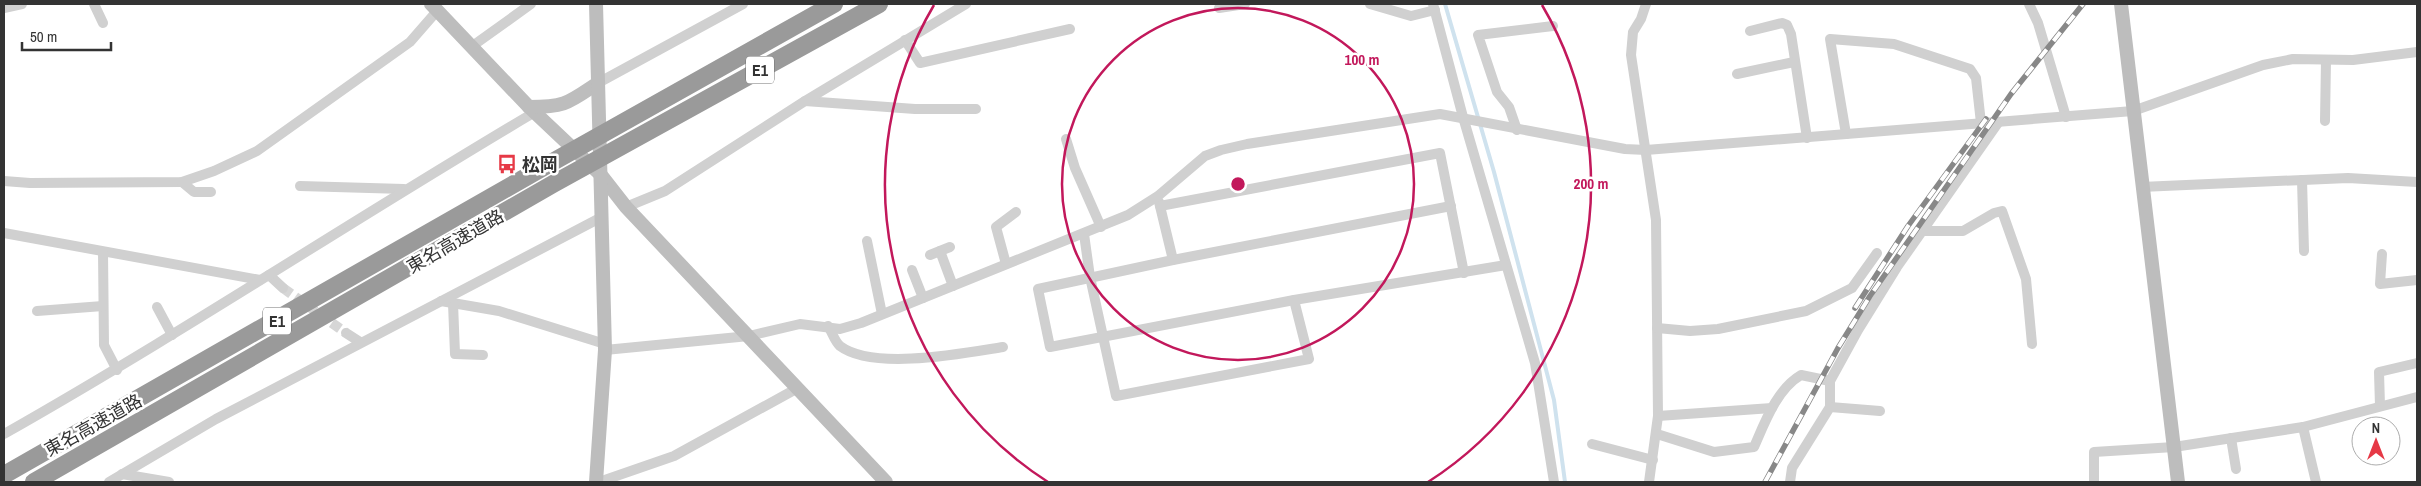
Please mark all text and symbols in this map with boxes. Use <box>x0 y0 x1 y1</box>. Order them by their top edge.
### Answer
scale bar <box>22 20 111 52</box>
text: 50 m <box>30 26 57 47</box>
text: 100 m <box>1345 49 1379 70</box>
road number: E1 <box>746 56 774 84</box>
place label: 松岡 <box>522 152 558 177</box>
bus stop icon: 松岡 <box>496 153 518 175</box>
text: 200 m <box>1574 173 1608 194</box>
centre of rings <box>1229 175 1247 193</box>
street label: 東名高速道路 <box>402 203 508 279</box>
road number: E1 <box>263 308 291 334</box>
street label: 東名高速道路 <box>40 388 146 462</box>
north arrow <box>2351 416 2401 466</box>
text: N <box>2372 419 2380 437</box>

